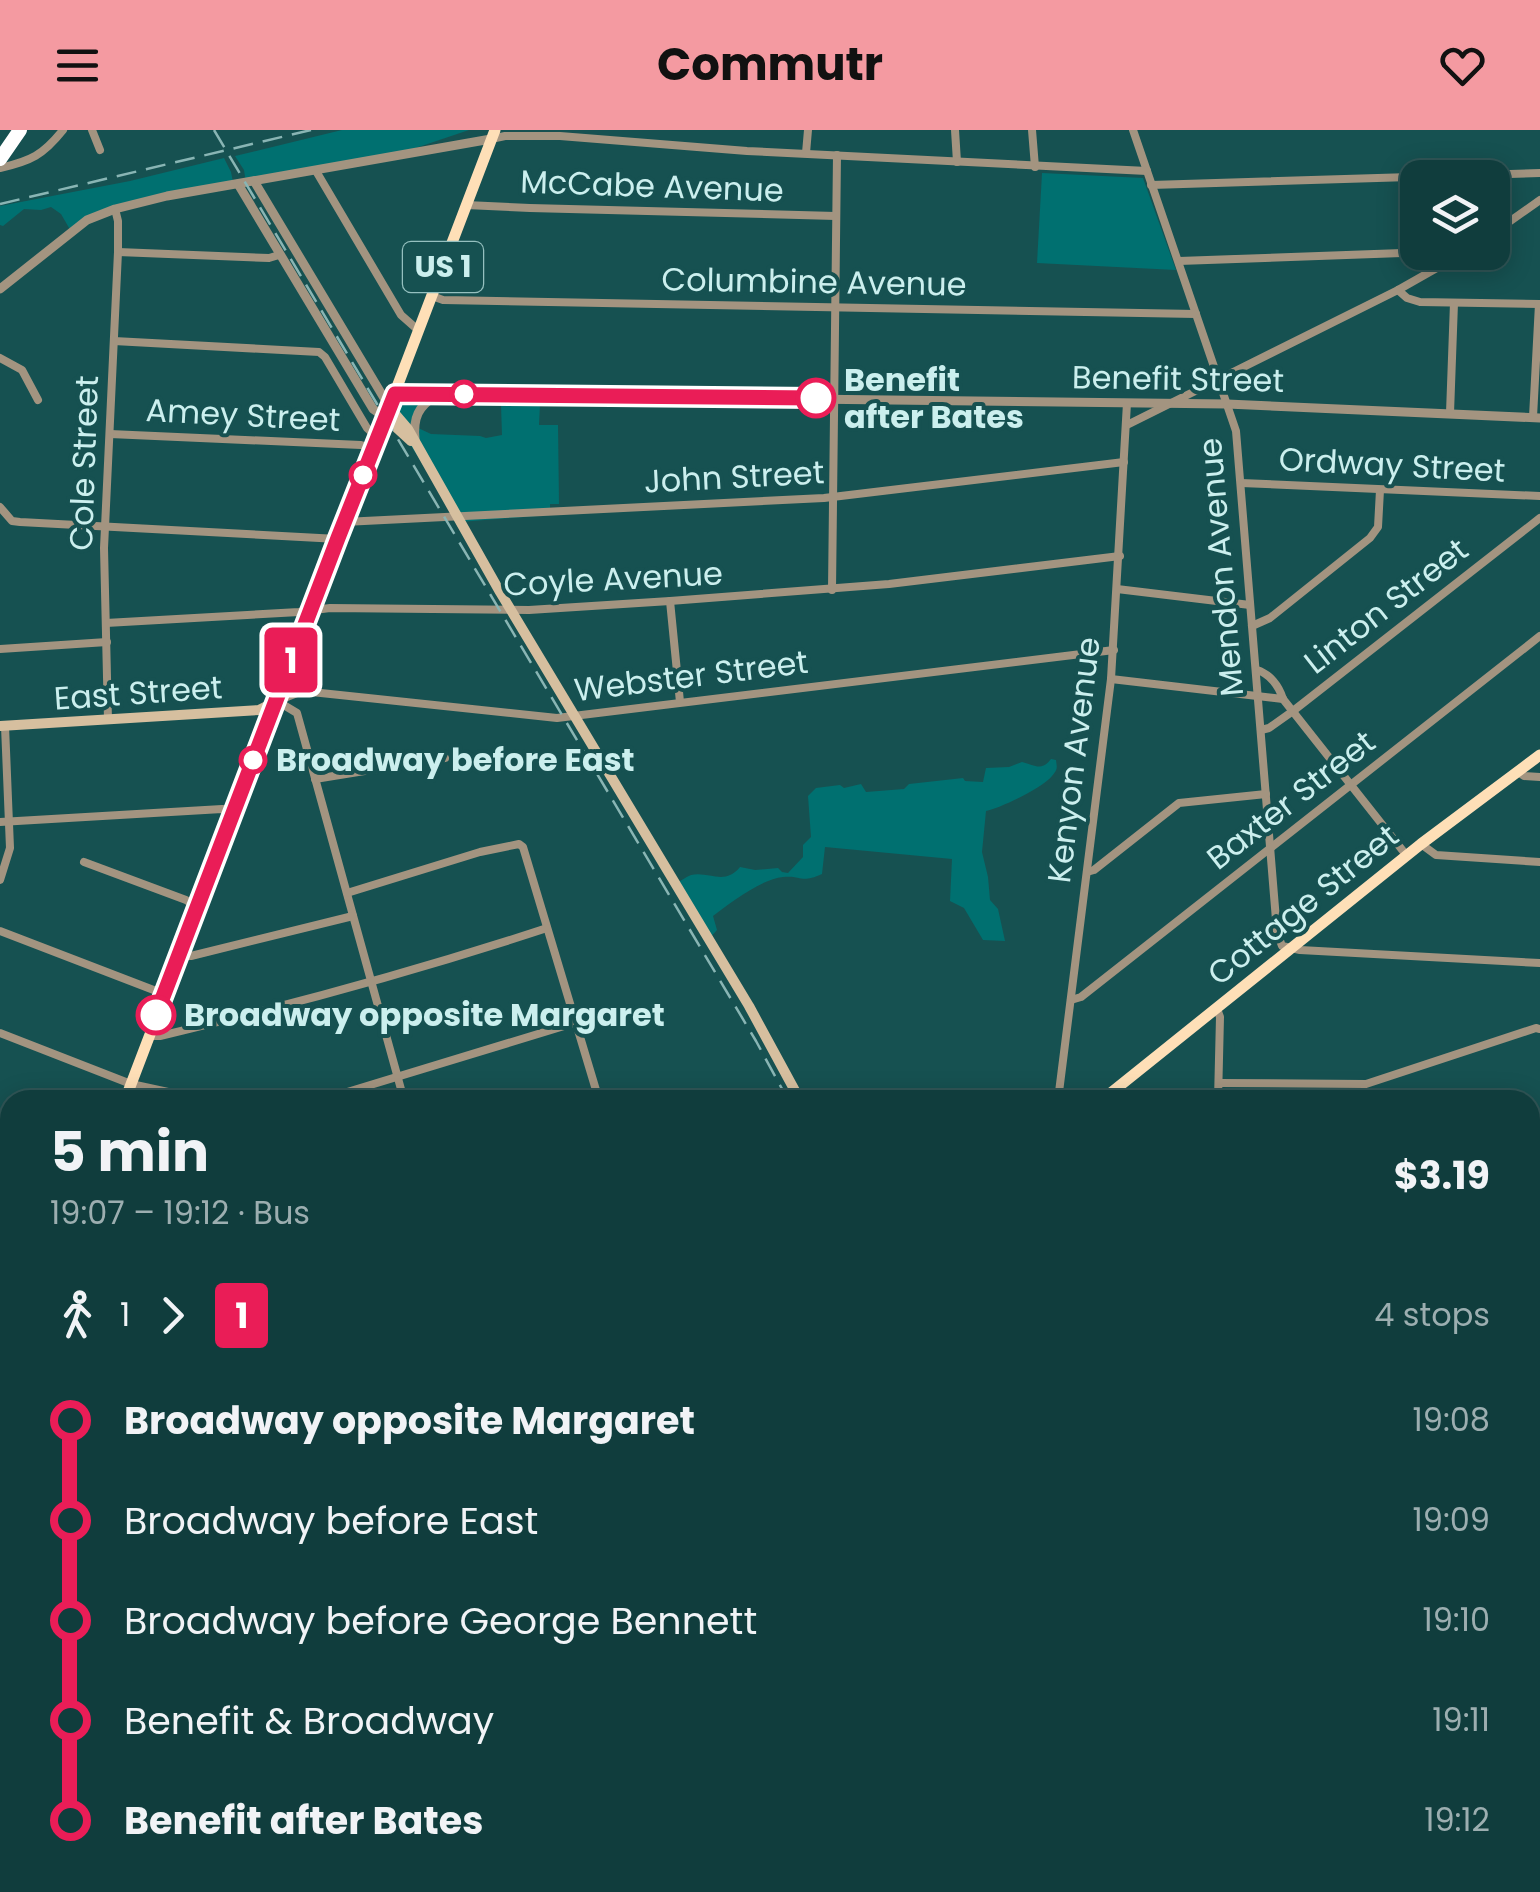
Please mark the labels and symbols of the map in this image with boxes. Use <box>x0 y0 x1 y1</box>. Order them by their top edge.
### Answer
street label: McCabe Avenue <box>520 158 784 213</box>
road number: US 1 <box>403 242 483 292</box>
street label: Columbine Avenue <box>661 256 967 307</box>
street label: Benefit Street <box>1072 354 1284 403</box>
place label: Benefit after Bates <box>844 357 1024 439</box>
street label: Cole Street <box>58 375 109 551</box>
marker: Benefit after Bates <box>797 379 835 417</box>
unlabelled marker <box>451 381 477 407</box>
street label: Amey Street <box>145 387 341 442</box>
street label: Mendon Avenue <box>1187 436 1254 698</box>
street label: Ordway Street <box>1278 436 1506 493</box>
street label: John Street <box>643 449 825 504</box>
unlabelled marker <box>350 462 376 488</box>
street label: Linton Street <box>1294 527 1477 684</box>
street label: Coyle Avenue <box>502 550 724 607</box>
line badge: 1 <box>258 628 324 692</box>
street label: Kenyon Avenue <box>1036 635 1111 885</box>
street label: Webster Street <box>572 639 810 712</box>
street label: East Street <box>52 664 224 721</box>
street label: Baxter Street <box>1197 720 1384 880</box>
place label: Broadway before East <box>276 737 635 782</box>
marker: Broadway before East <box>240 747 266 773</box>
street label: Cottage Street <box>1198 814 1408 996</box>
place label: Broadway opposite Margaret <box>184 992 665 1037</box>
marker: Broadway opposite Margaret <box>137 996 175 1034</box>

